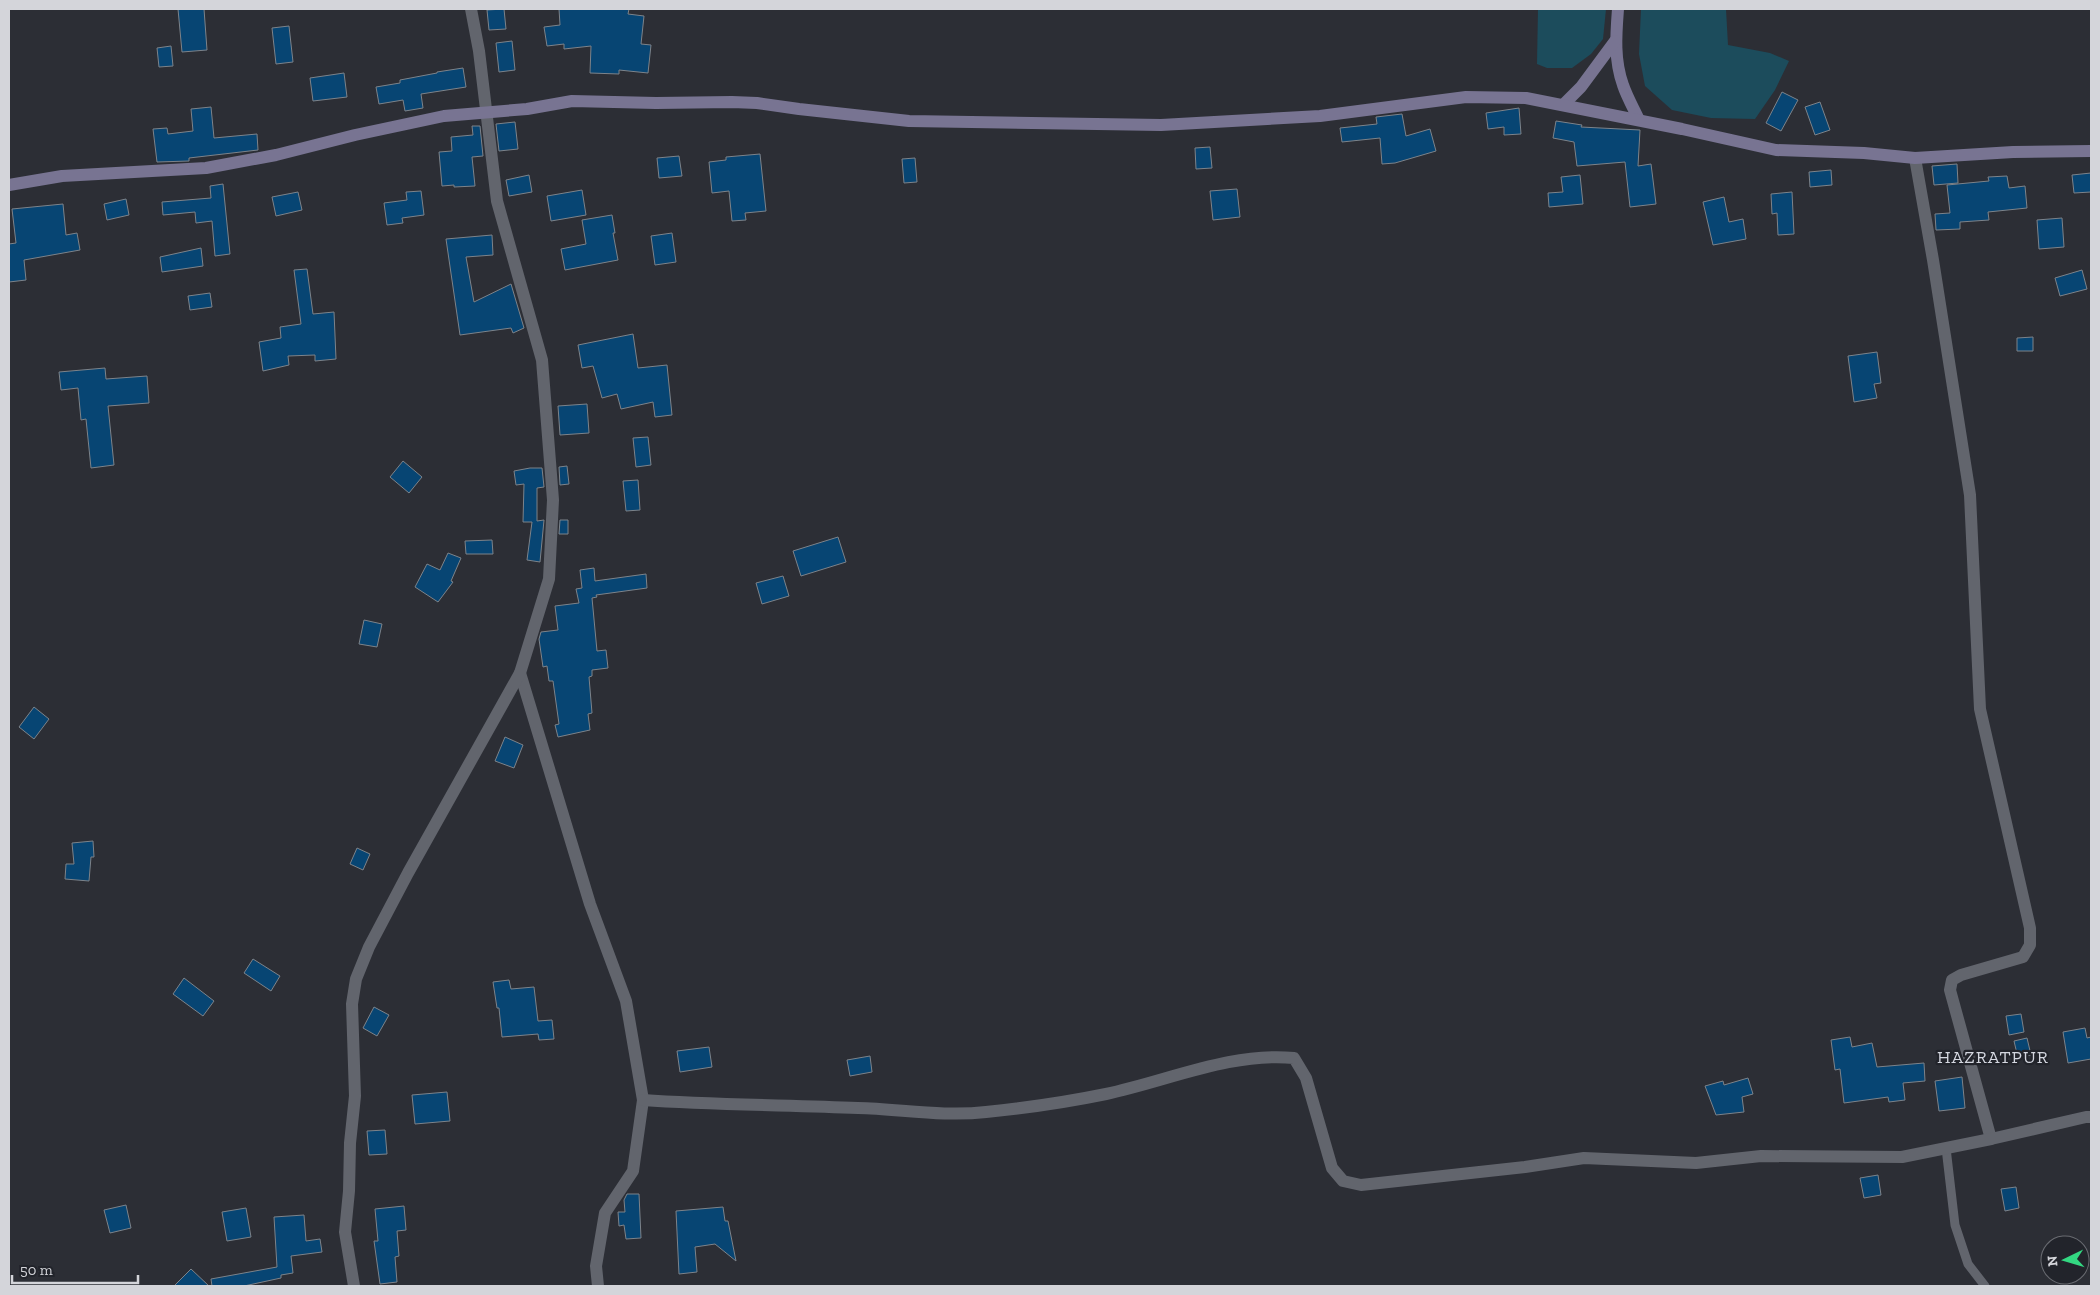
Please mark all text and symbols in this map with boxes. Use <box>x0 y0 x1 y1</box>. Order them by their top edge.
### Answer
district label: HAZRATPUR <box>1937 1046 2049 1068</box>
north arrow <box>2040 1235 2090 1285</box>
scale bar <box>12 1252 139 1284</box>
text: N <box>2044 1255 2061 1267</box>
text: 50 m <box>20 1261 53 1279</box>

